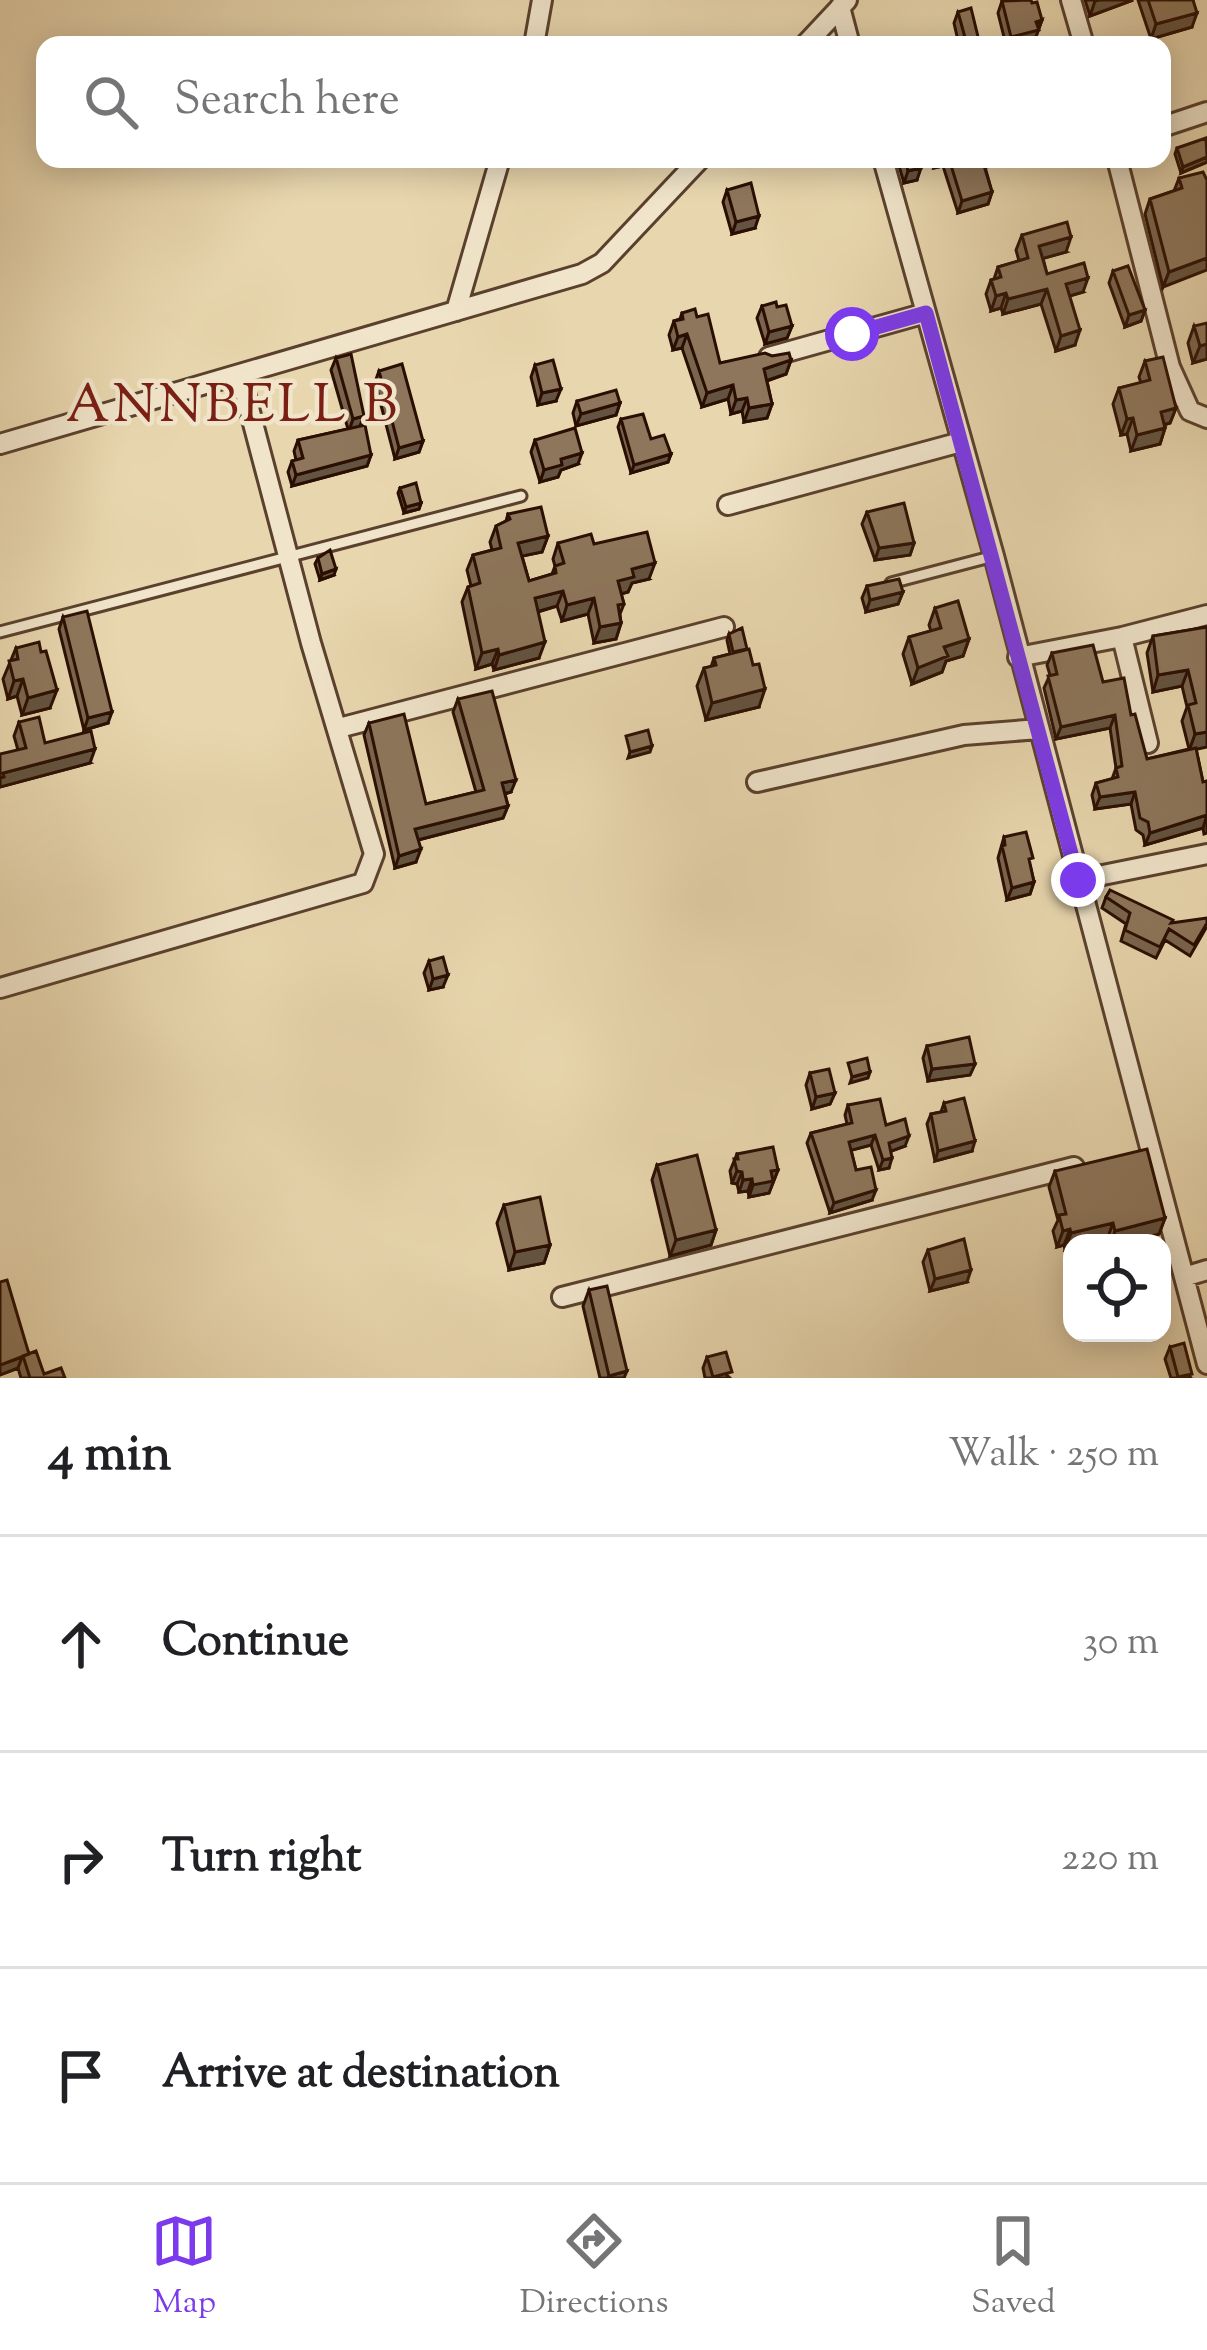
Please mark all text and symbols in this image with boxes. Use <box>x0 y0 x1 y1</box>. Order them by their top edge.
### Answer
search box <box>36 36 1171 168</box>
icon: search <box>78 69 144 135</box>
text: Search here <box>174 70 400 135</box>
route start <box>825 307 879 361</box>
district label: ANNBELL B <box>66 369 400 447</box>
route end <box>1051 853 1105 907</box>
map controls <box>1063 1234 1171 1342</box>
button: locate <box>1063 1234 1171 1342</box>
text: 4 min <box>48 1420 171 1493</box>
text: Walk · 250 m <box>948 1428 1159 1484</box>
icon: ahead <box>48 1611 114 1677</box>
text: Continue <box>162 1611 349 1676</box>
text: 30 m <box>1082 1616 1159 1672</box>
icon: right <box>48 1827 114 1893</box>
text: Turn right <box>162 1827 361 1892</box>
text: 220 m <box>1061 1832 1159 1888</box>
icon: arrive <box>48 2043 114 2109</box>
text: Arrive at destination <box>162 2043 560 2108</box>
tab: Map <box>151 2208 217 2328</box>
tab: Directions <box>520 2208 669 2328</box>
tab: Saved <box>971 2208 1056 2328</box>

